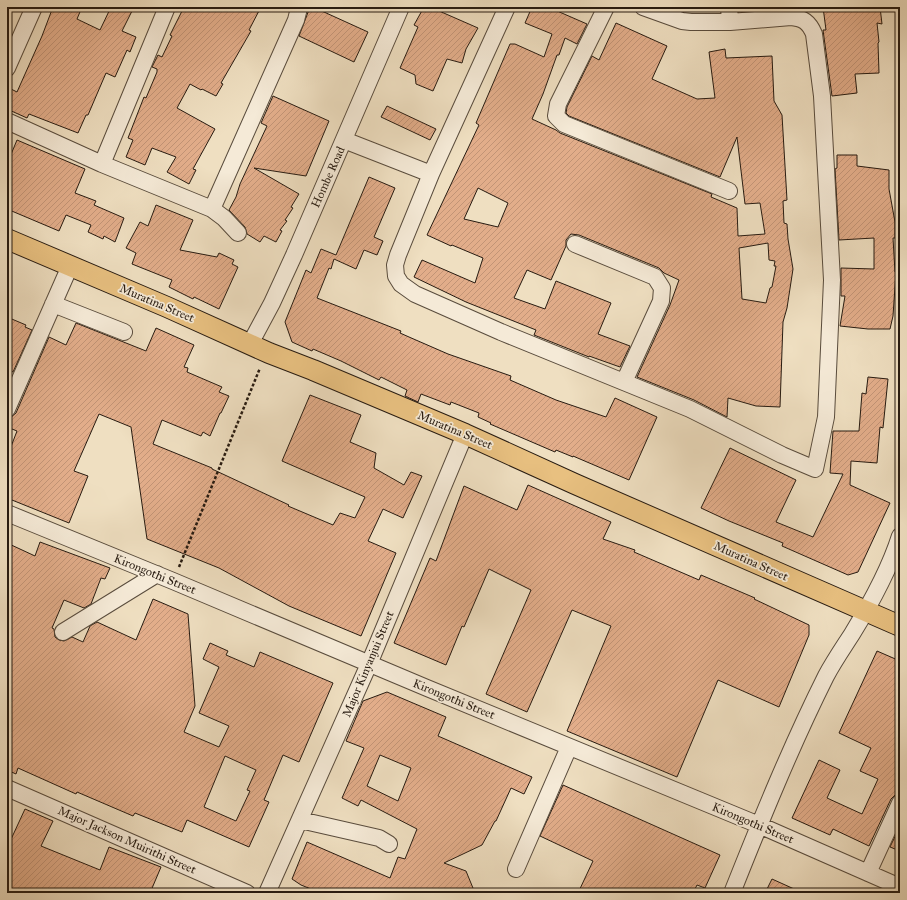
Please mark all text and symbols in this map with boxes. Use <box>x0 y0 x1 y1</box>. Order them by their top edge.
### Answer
street label: Hombe Road <box>308 144 348 210</box>
street label: Muratina Street <box>118 281 197 325</box>
street label: Muratina Street <box>416 408 495 452</box>
street label: Muratina Street <box>712 538 791 584</box>
street label: Kirongothi Street <box>112 551 199 598</box>
street label: Major Kinyanjui Street <box>339 608 397 719</box>
street label: Kirongothi Street <box>411 676 498 723</box>
street label: Kirongothi Street <box>710 800 797 848</box>
street label: Major Jackson Muirithi Street <box>55 803 199 878</box>

